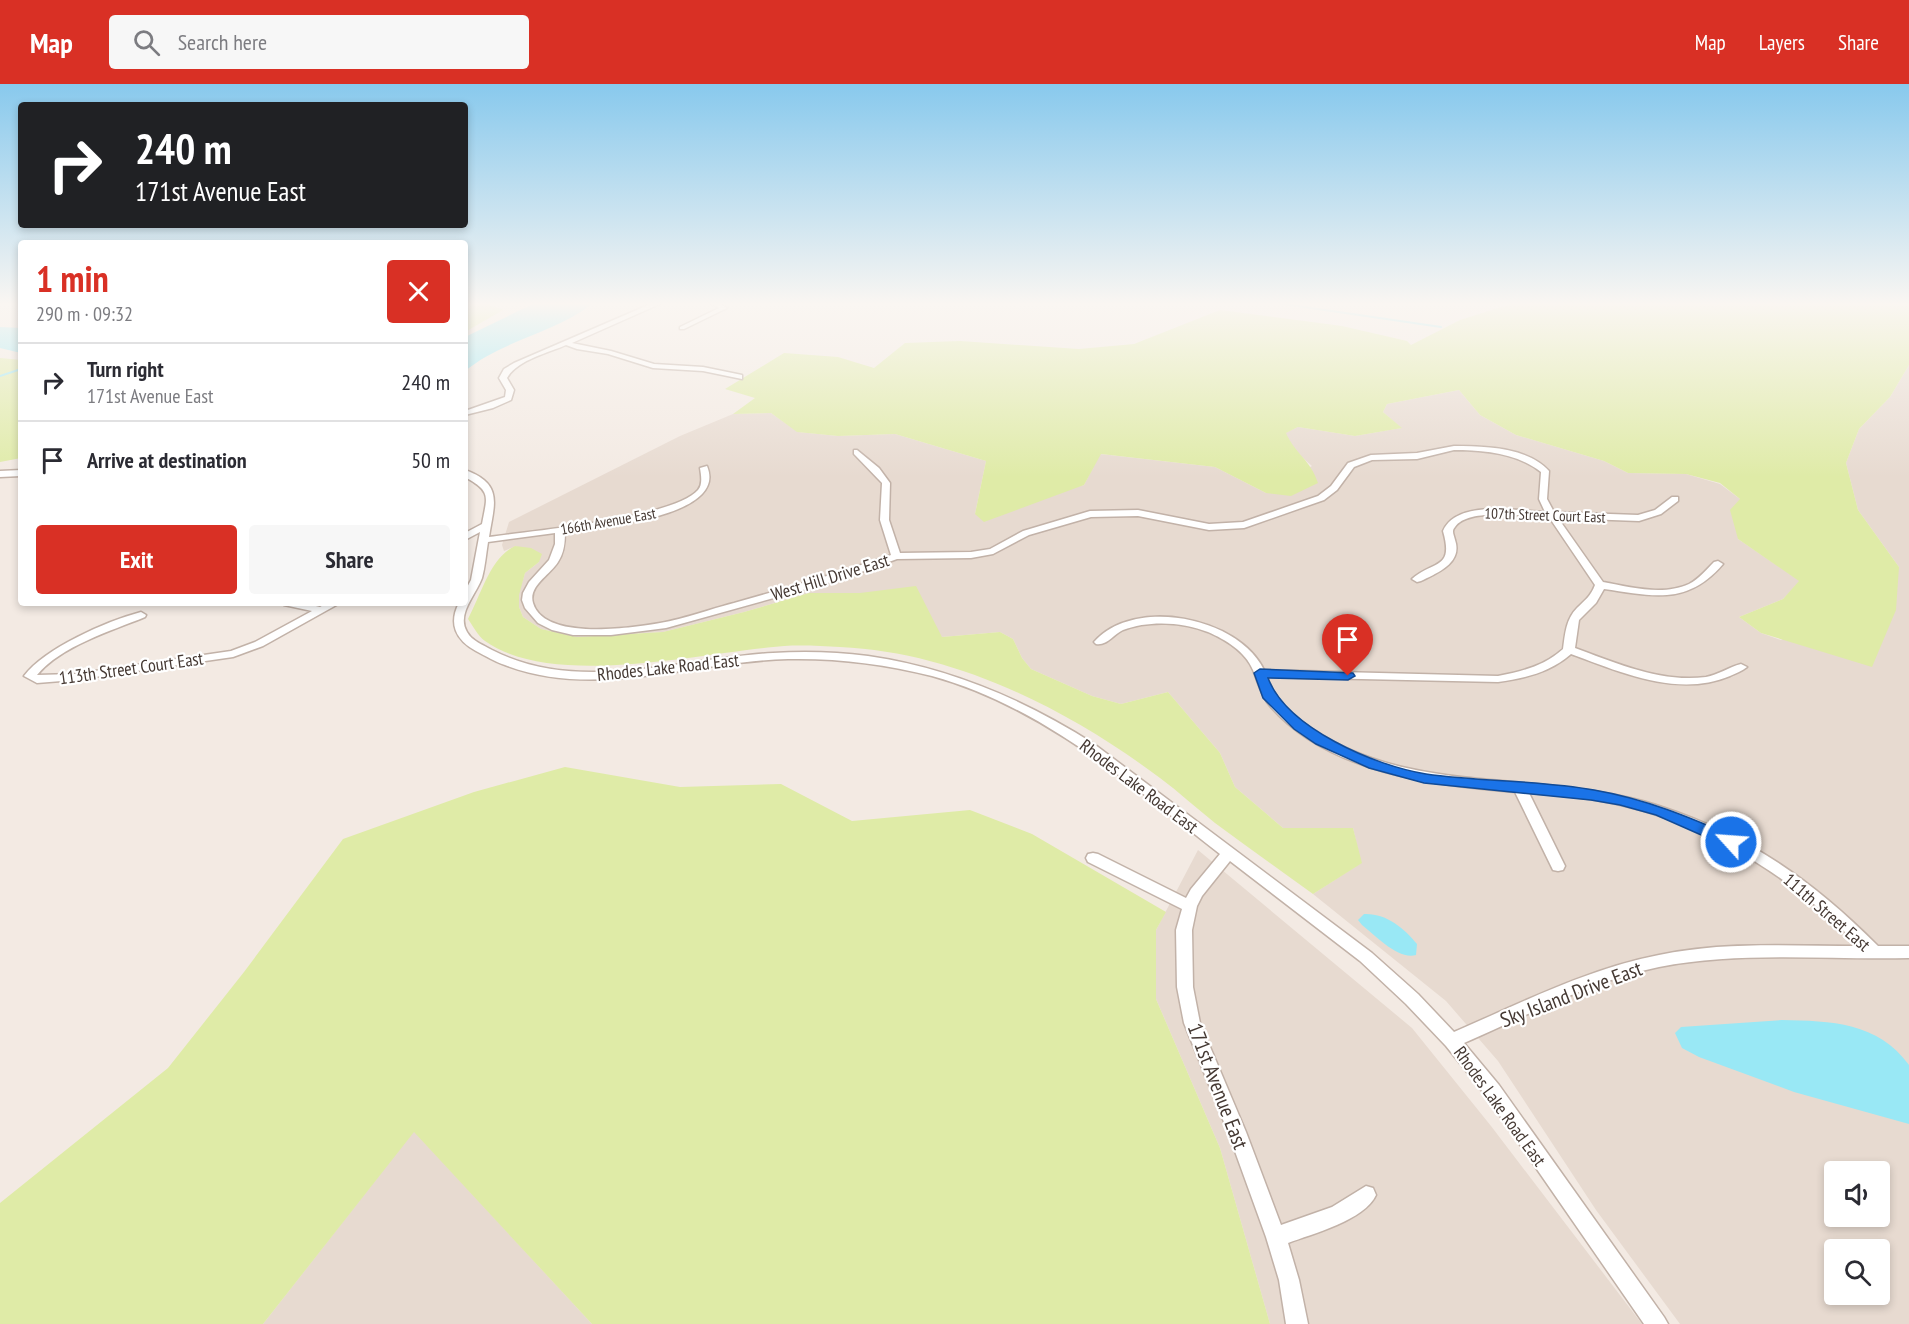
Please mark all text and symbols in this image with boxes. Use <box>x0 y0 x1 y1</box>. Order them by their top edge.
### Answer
search box <box>109 15 529 69</box>
text: Map <box>30 24 73 61</box>
icon: search <box>130 26 163 59</box>
text: Search here <box>178 28 267 56</box>
text: Map <box>1695 29 1726 56</box>
text: Layers <box>1759 29 1805 56</box>
text: Share <box>1838 29 1879 56</box>
text: 240 m <box>135 121 232 176</box>
icon: right <box>36 126 114 204</box>
text: 171st Avenue East <box>135 174 306 208</box>
text: 1 min <box>36 255 109 302</box>
button: close <box>387 260 450 323</box>
text: 290 m · 09:32 <box>36 301 133 327</box>
text: Turn right <box>87 355 164 383</box>
icon: right <box>36 366 69 399</box>
text: 240 m <box>401 368 450 396</box>
text: 171st Avenue East <box>87 383 214 409</box>
icon: arrive <box>36 444 69 477</box>
text: Arrive at destination <box>87 446 247 474</box>
text: 50 m <box>411 446 450 474</box>
street label: 166th Avenue East <box>559 503 657 539</box>
street label: 107th Street Court East <box>1484 503 1606 527</box>
button: Exit <box>36 525 237 594</box>
button: Share <box>249 525 450 594</box>
street label: West Hill Drive East <box>768 548 892 606</box>
pin <box>1322 614 1373 676</box>
icon: arrive <box>1331 623 1364 656</box>
street label: 113th Street Court East <box>57 646 205 690</box>
street label: Rhodes Lake Road East <box>596 648 740 686</box>
street label: Rhodes Lake Road East <box>1075 734 1203 838</box>
position arrow <box>1699 810 1763 874</box>
street label: 111th Street East <box>1779 868 1875 956</box>
street label: Sky Island Drive East <box>1496 954 1646 1033</box>
street label: 171st Avenue East <box>1182 1019 1255 1153</box>
street label: Rhodes Lake Road East <box>1449 1042 1551 1170</box>
map controls <box>1824 1161 1890 1305</box>
button: sound <box>1824 1161 1890 1227</box>
button: search <box>1824 1239 1890 1305</box>

